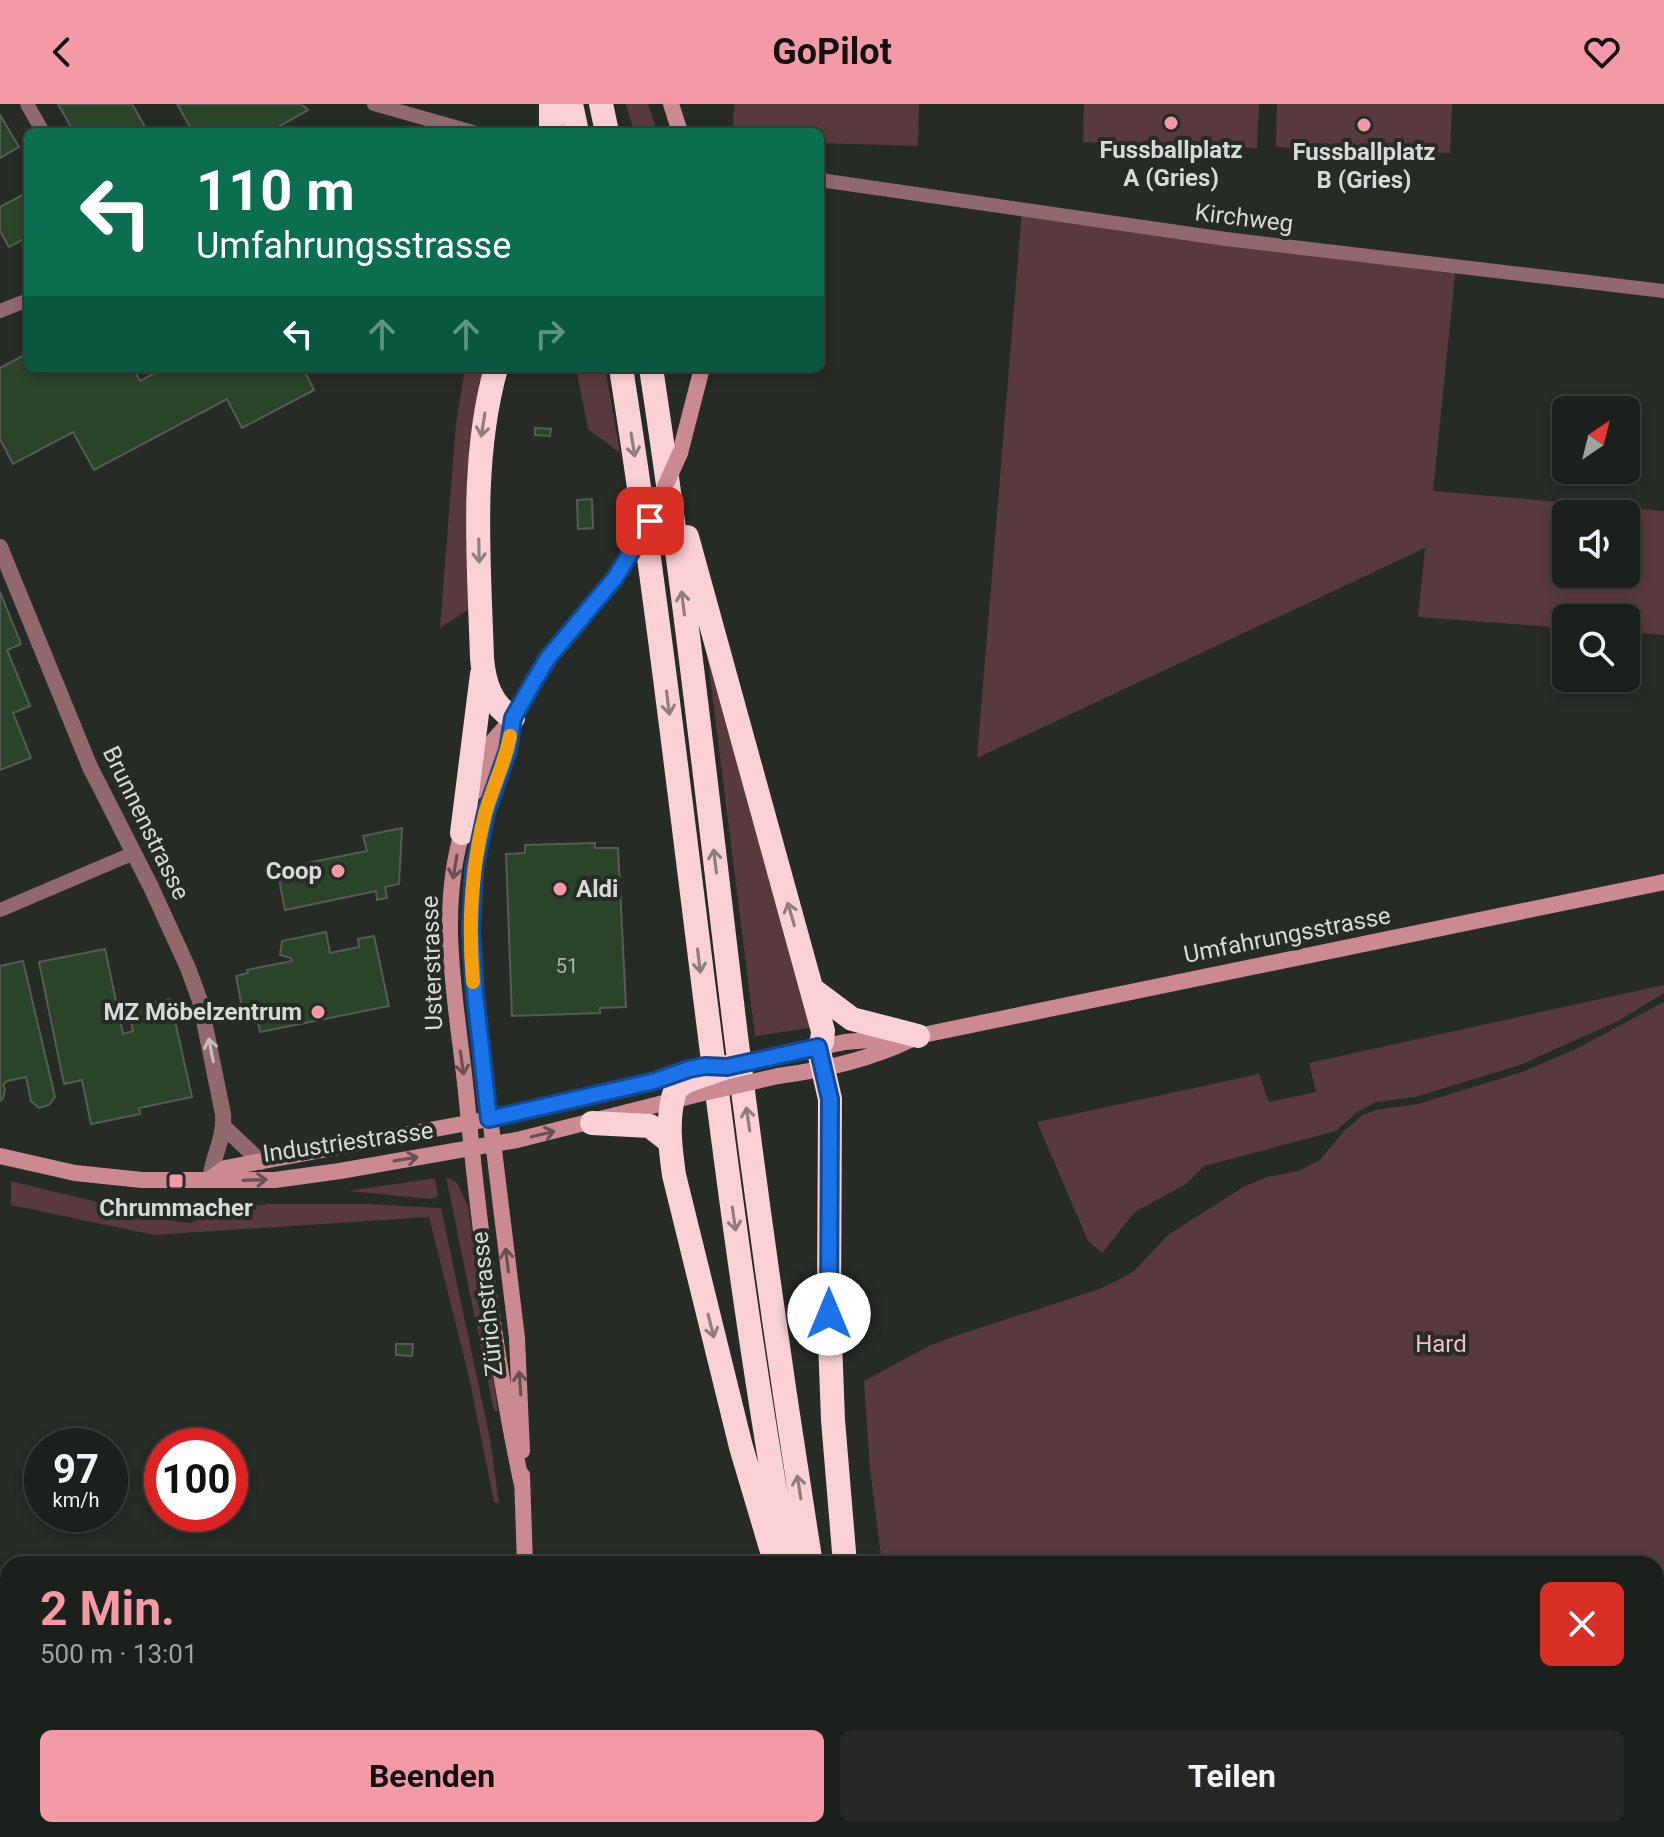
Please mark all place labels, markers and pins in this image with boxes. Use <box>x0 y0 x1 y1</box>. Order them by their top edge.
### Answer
marker: Fussballplatz A (Gries) <box>1162 114 1180 132</box>
marker: Fussballplatz B (Gries) <box>1355 116 1373 134</box>
place label: Fussballplatz A (Gries) <box>1099 136 1243 192</box>
place label: Fussballplatz B (Gries) <box>1292 138 1436 194</box>
pin <box>616 487 684 555</box>
place label: Coop <box>266 857 322 885</box>
marker: Coop <box>329 862 347 880</box>
place label: Aldi <box>576 875 618 903</box>
marker: Aldi <box>551 880 569 898</box>
place label: MZ Möbelzentrum <box>104 998 302 1026</box>
marker: MZ Möbelzentrum <box>309 1003 327 1021</box>
marker: Chrummacher <box>167 1172 185 1190</box>
place label: Chrummacher <box>99 1194 253 1222</box>

